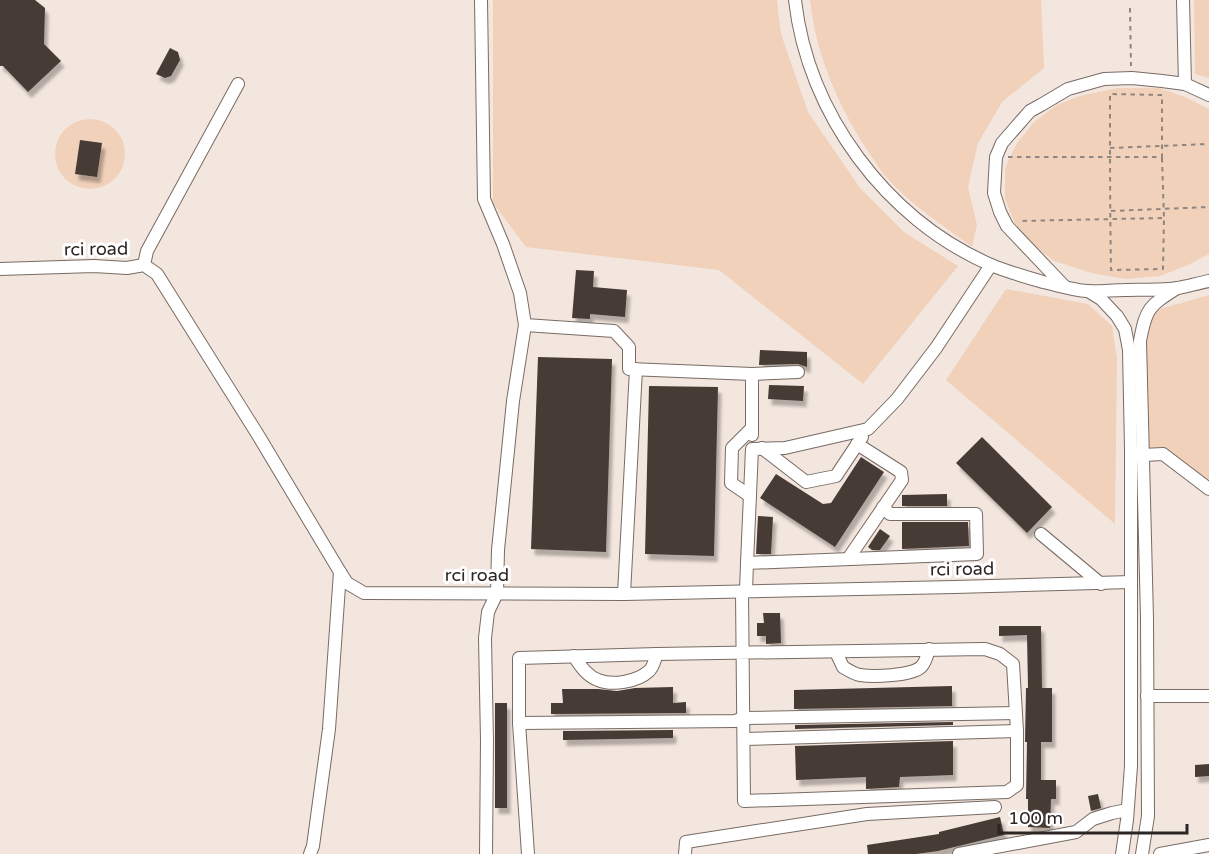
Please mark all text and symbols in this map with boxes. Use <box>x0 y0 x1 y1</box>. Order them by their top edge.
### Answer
street label: rci road <box>64 237 128 261</box>
street label: rci road <box>930 557 994 581</box>
street label: rci road <box>445 564 509 586</box>
scale bar <box>999 797 1186 835</box>
text: 100 m <box>1008 807 1063 829</box>

